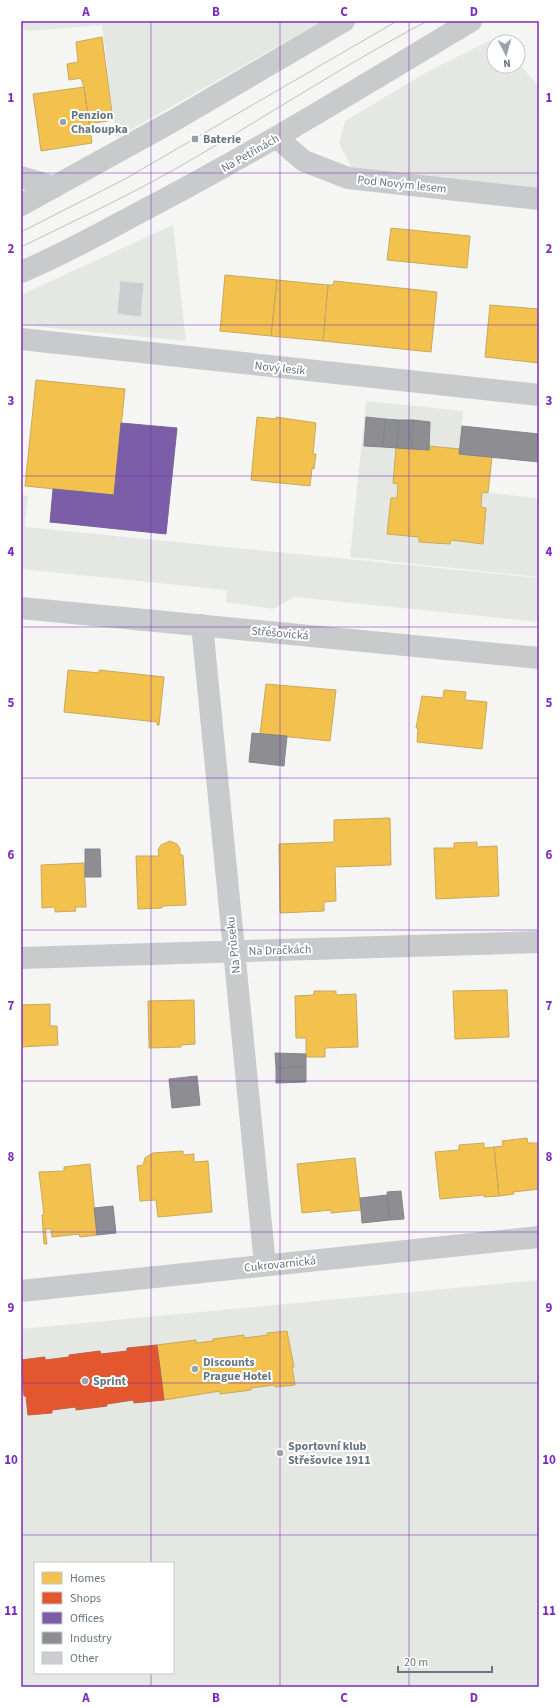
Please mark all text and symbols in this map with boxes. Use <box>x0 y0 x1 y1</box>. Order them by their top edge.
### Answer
text: A <box>81 3 90 21</box>
text: B <box>212 3 220 21</box>
text: C <box>340 3 348 21</box>
text: D <box>470 3 478 21</box>
north arrow <box>486 34 526 74</box>
text: N <box>503 56 511 71</box>
text: 1 <box>8 89 15 107</box>
text: 1 <box>546 89 553 107</box>
place label: Penzion Chaloupka <box>71 107 128 138</box>
marker: Penzion Chaloupka <box>58 117 68 127</box>
street label: Na Petřinách <box>218 130 282 177</box>
place label: Baterie <box>203 131 241 148</box>
marker: Baterie <box>190 134 200 144</box>
street label: Pod Novým lesem <box>356 171 448 198</box>
text: 2 <box>8 240 15 258</box>
text: 2 <box>546 240 553 258</box>
street label: Nový lesík <box>254 357 306 380</box>
text: 3 <box>8 392 15 410</box>
text: 3 <box>546 392 553 410</box>
text: 4 <box>8 543 15 561</box>
text: 4 <box>546 543 553 561</box>
street label: Střešovická <box>251 623 309 644</box>
text: 5 <box>8 694 15 712</box>
text: 5 <box>546 694 553 712</box>
text: 6 <box>8 846 15 864</box>
text: 6 <box>546 846 553 864</box>
street label: Na Průseku <box>222 916 245 974</box>
street label: Na Dračkách <box>248 941 312 960</box>
text: 7 <box>8 997 15 1015</box>
text: 7 <box>546 997 553 1015</box>
text: 8 <box>8 1148 15 1166</box>
text: 8 <box>546 1148 553 1166</box>
street label: Cukrovarnická <box>243 1252 317 1277</box>
text: 9 <box>8 1299 15 1317</box>
text: 9 <box>546 1299 553 1317</box>
place label: Discounts Prague Hotel <box>203 1354 272 1385</box>
marker: Discounts Prague Hotel <box>190 1364 200 1374</box>
place label: Sprint <box>93 1373 127 1390</box>
marker: Sprint <box>80 1376 90 1386</box>
place label: Sportovní klub Střešovice 1911 <box>288 1438 371 1469</box>
marker: Sportovní klub Střešovice 1911 <box>275 1448 285 1458</box>
text: 10 <box>4 1451 18 1469</box>
text: 10 <box>542 1451 556 1469</box>
legend <box>34 1562 174 1674</box>
text: Homes <box>70 1570 105 1587</box>
text: Shops <box>70 1590 101 1607</box>
text: 11 <box>4 1602 18 1620</box>
text: 11 <box>542 1602 556 1620</box>
text: Offices <box>70 1610 104 1627</box>
text: Industry <box>70 1630 112 1647</box>
scale bar <box>398 1648 492 1674</box>
text: Other <box>70 1650 100 1667</box>
text: 20 m <box>404 1654 428 1671</box>
text: A <box>81 1689 90 1707</box>
text: B <box>212 1689 220 1707</box>
text: C <box>340 1689 348 1707</box>
text: D <box>470 1689 478 1707</box>

